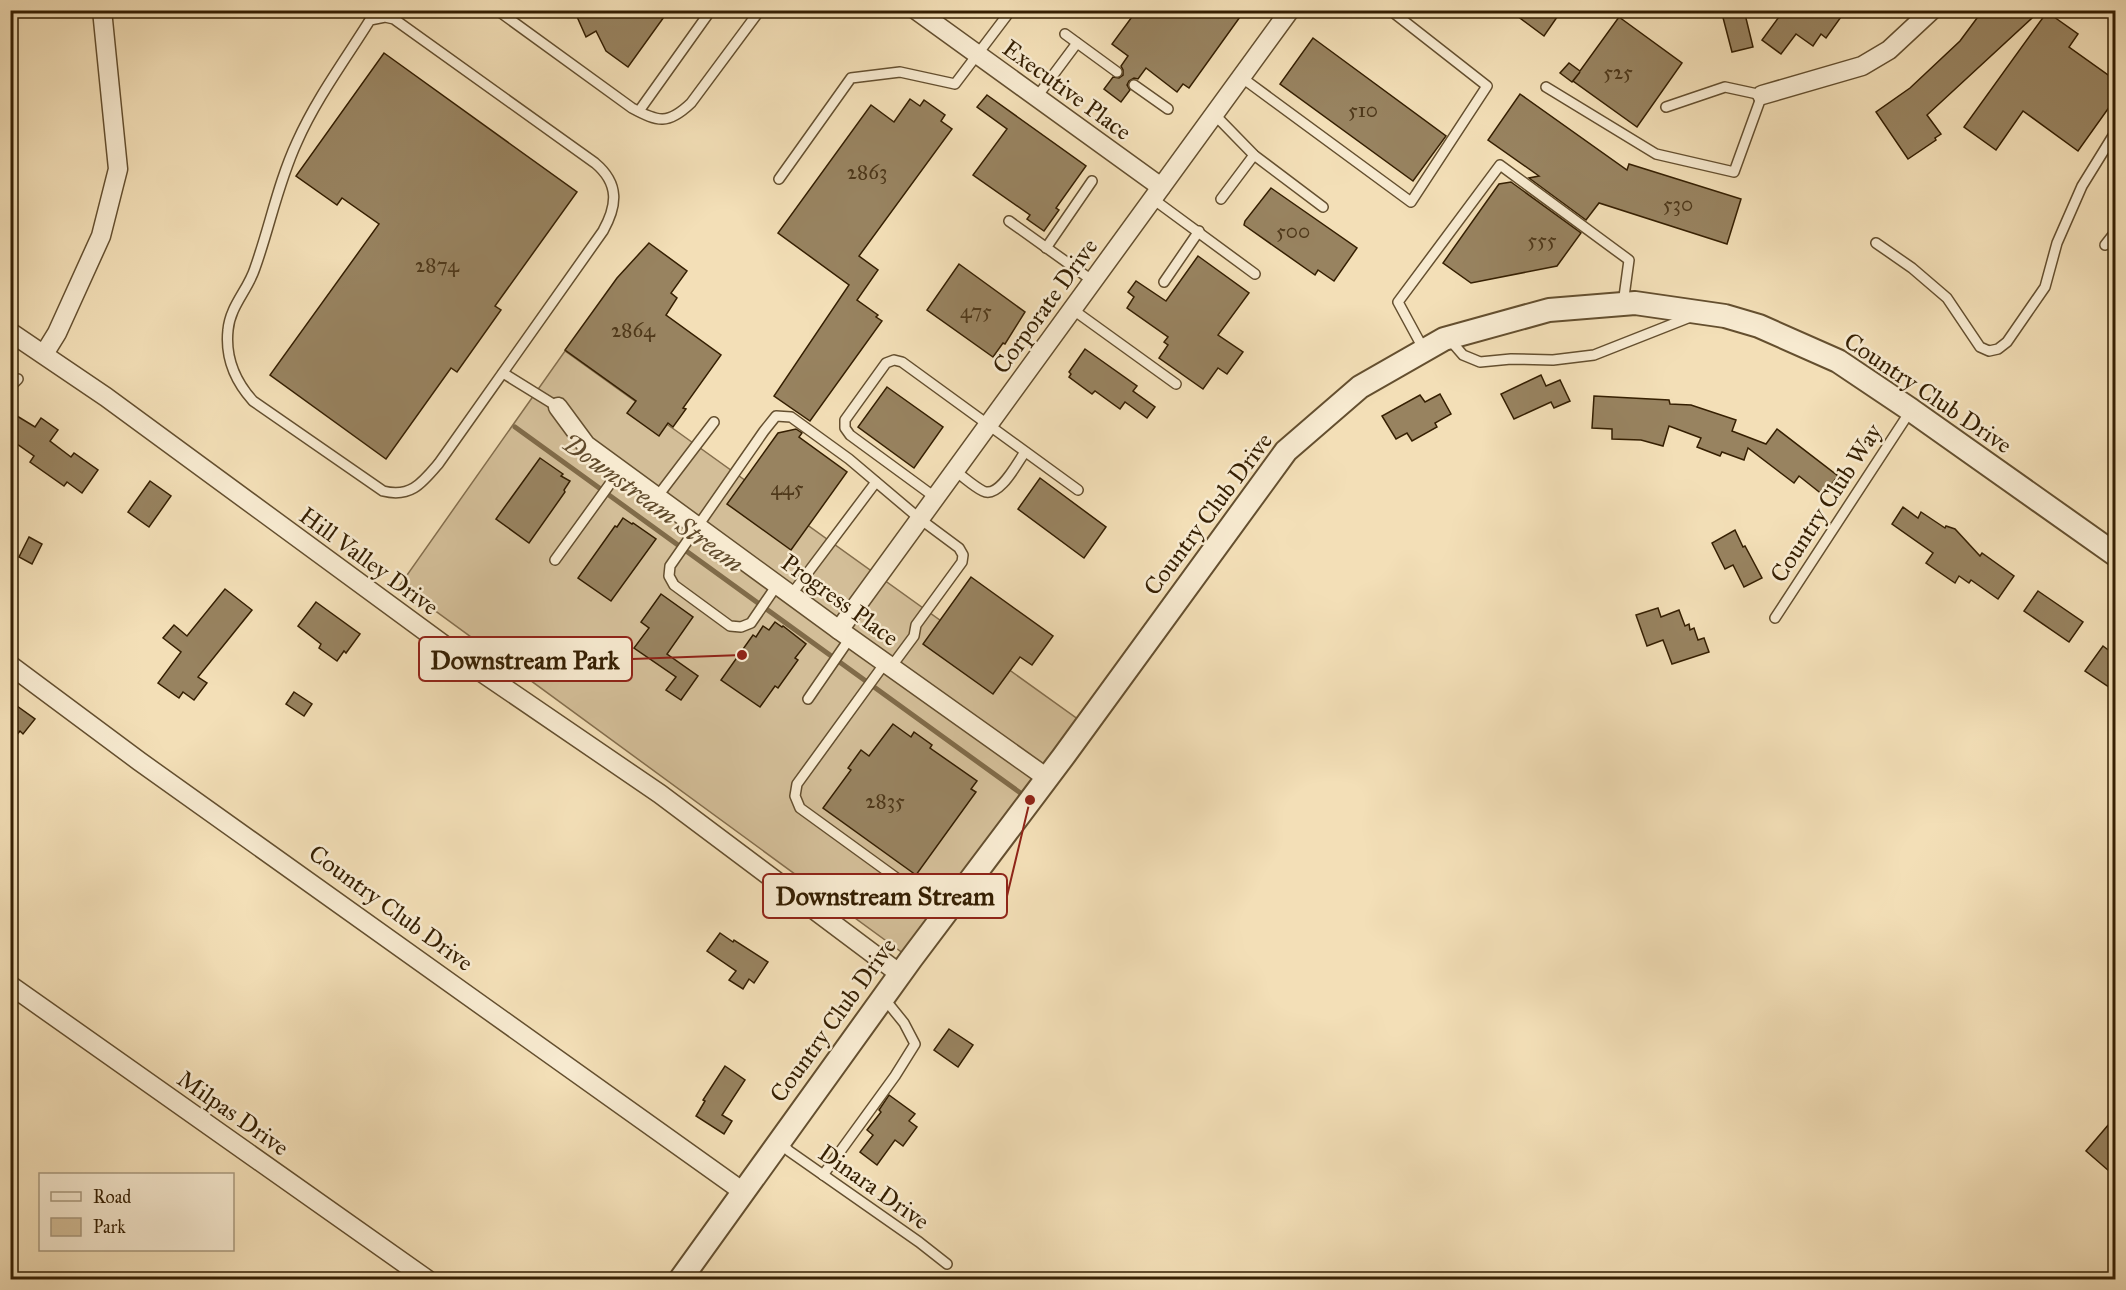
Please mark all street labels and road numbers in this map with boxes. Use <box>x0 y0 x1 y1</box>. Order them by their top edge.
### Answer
street label: Executive Place <box>997 33 1137 147</box>
street label: Corporate Drive <box>986 232 1104 380</box>
street label: Country Club Drive <box>1838 326 2018 460</box>
street label: Country Club Way <box>1764 417 1889 588</box>
street label: Country Club Drive <box>1137 427 1279 601</box>
street label: Hill Valley Drive <box>293 500 445 622</box>
street label: Progress Place <box>775 547 905 653</box>
street label: Country Club Drive <box>303 838 479 978</box>
street label: Country Club Drive <box>763 932 903 1108</box>
street label: Milpas Drive <box>171 1064 295 1162</box>
street label: Dinara Drive <box>813 1138 935 1236</box>

